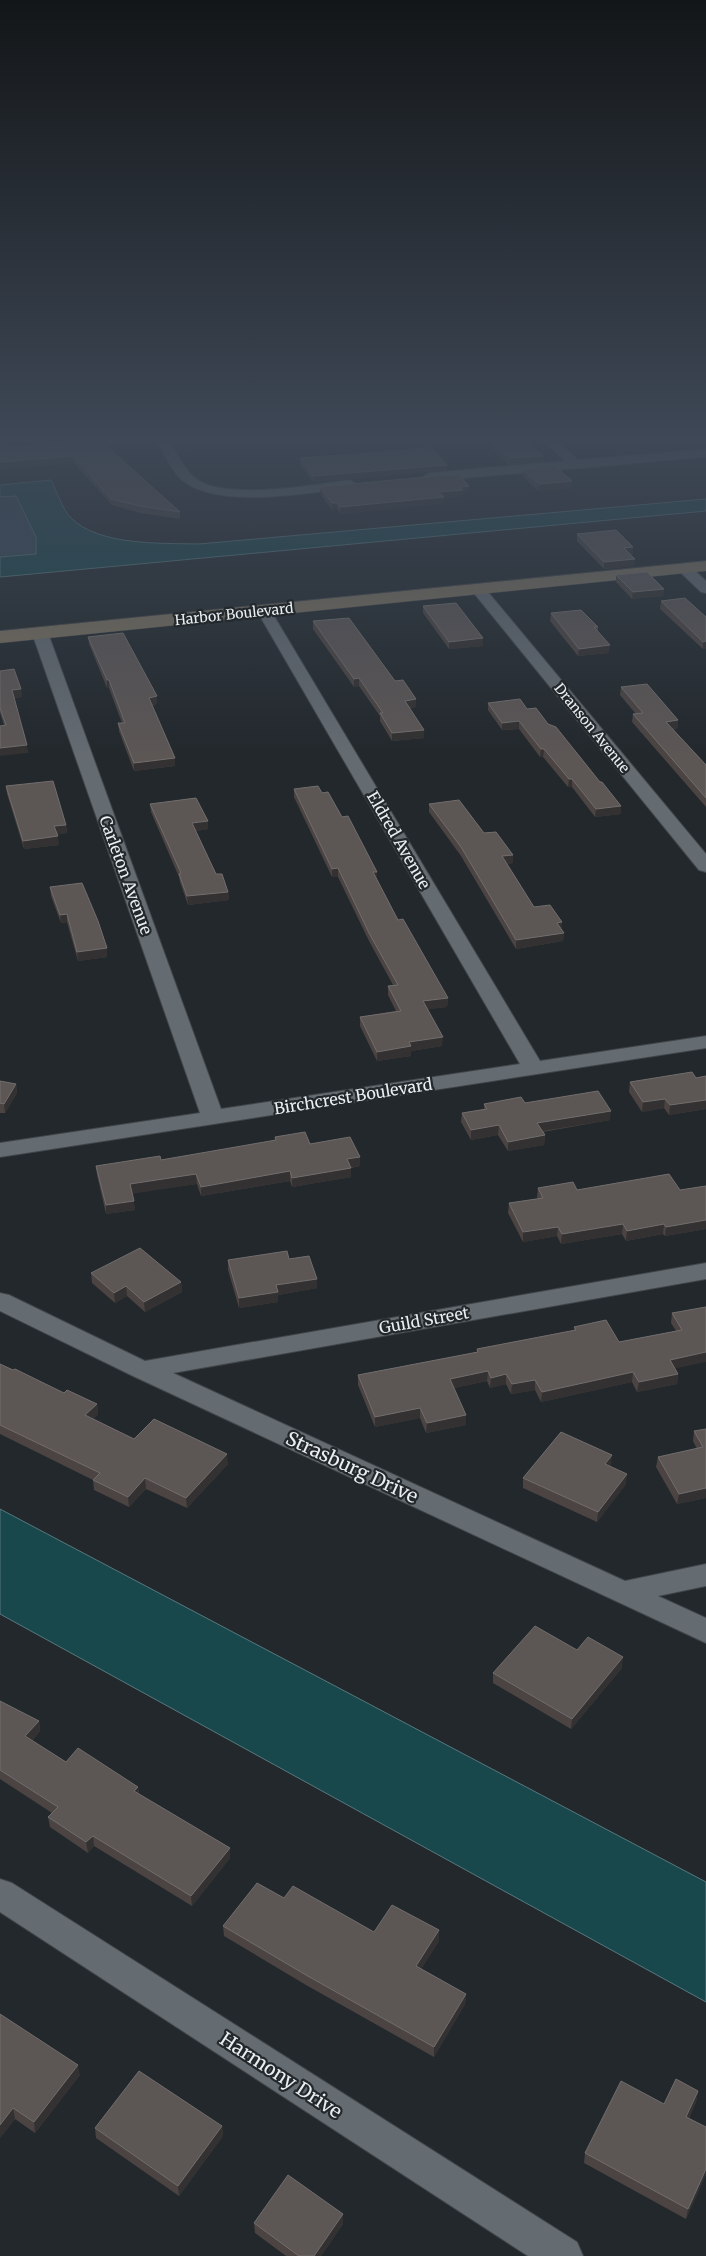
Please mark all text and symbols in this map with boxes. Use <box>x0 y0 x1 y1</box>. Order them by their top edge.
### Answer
street label: Harbor Boulevard <box>174 599 295 629</box>
street label: Dranson Avenue <box>550 680 634 776</box>
street label: Eldred Avenue <box>363 787 435 893</box>
street label: Carleton Avenue <box>95 813 157 937</box>
street label: Birchcrest Boulevard <box>272 1074 434 1118</box>
street label: Guild Street <box>378 1302 471 1338</box>
street label: Strasburg Drive <box>282 1426 422 1508</box>
street label: Harmony Drive <box>215 2027 347 2123</box>

